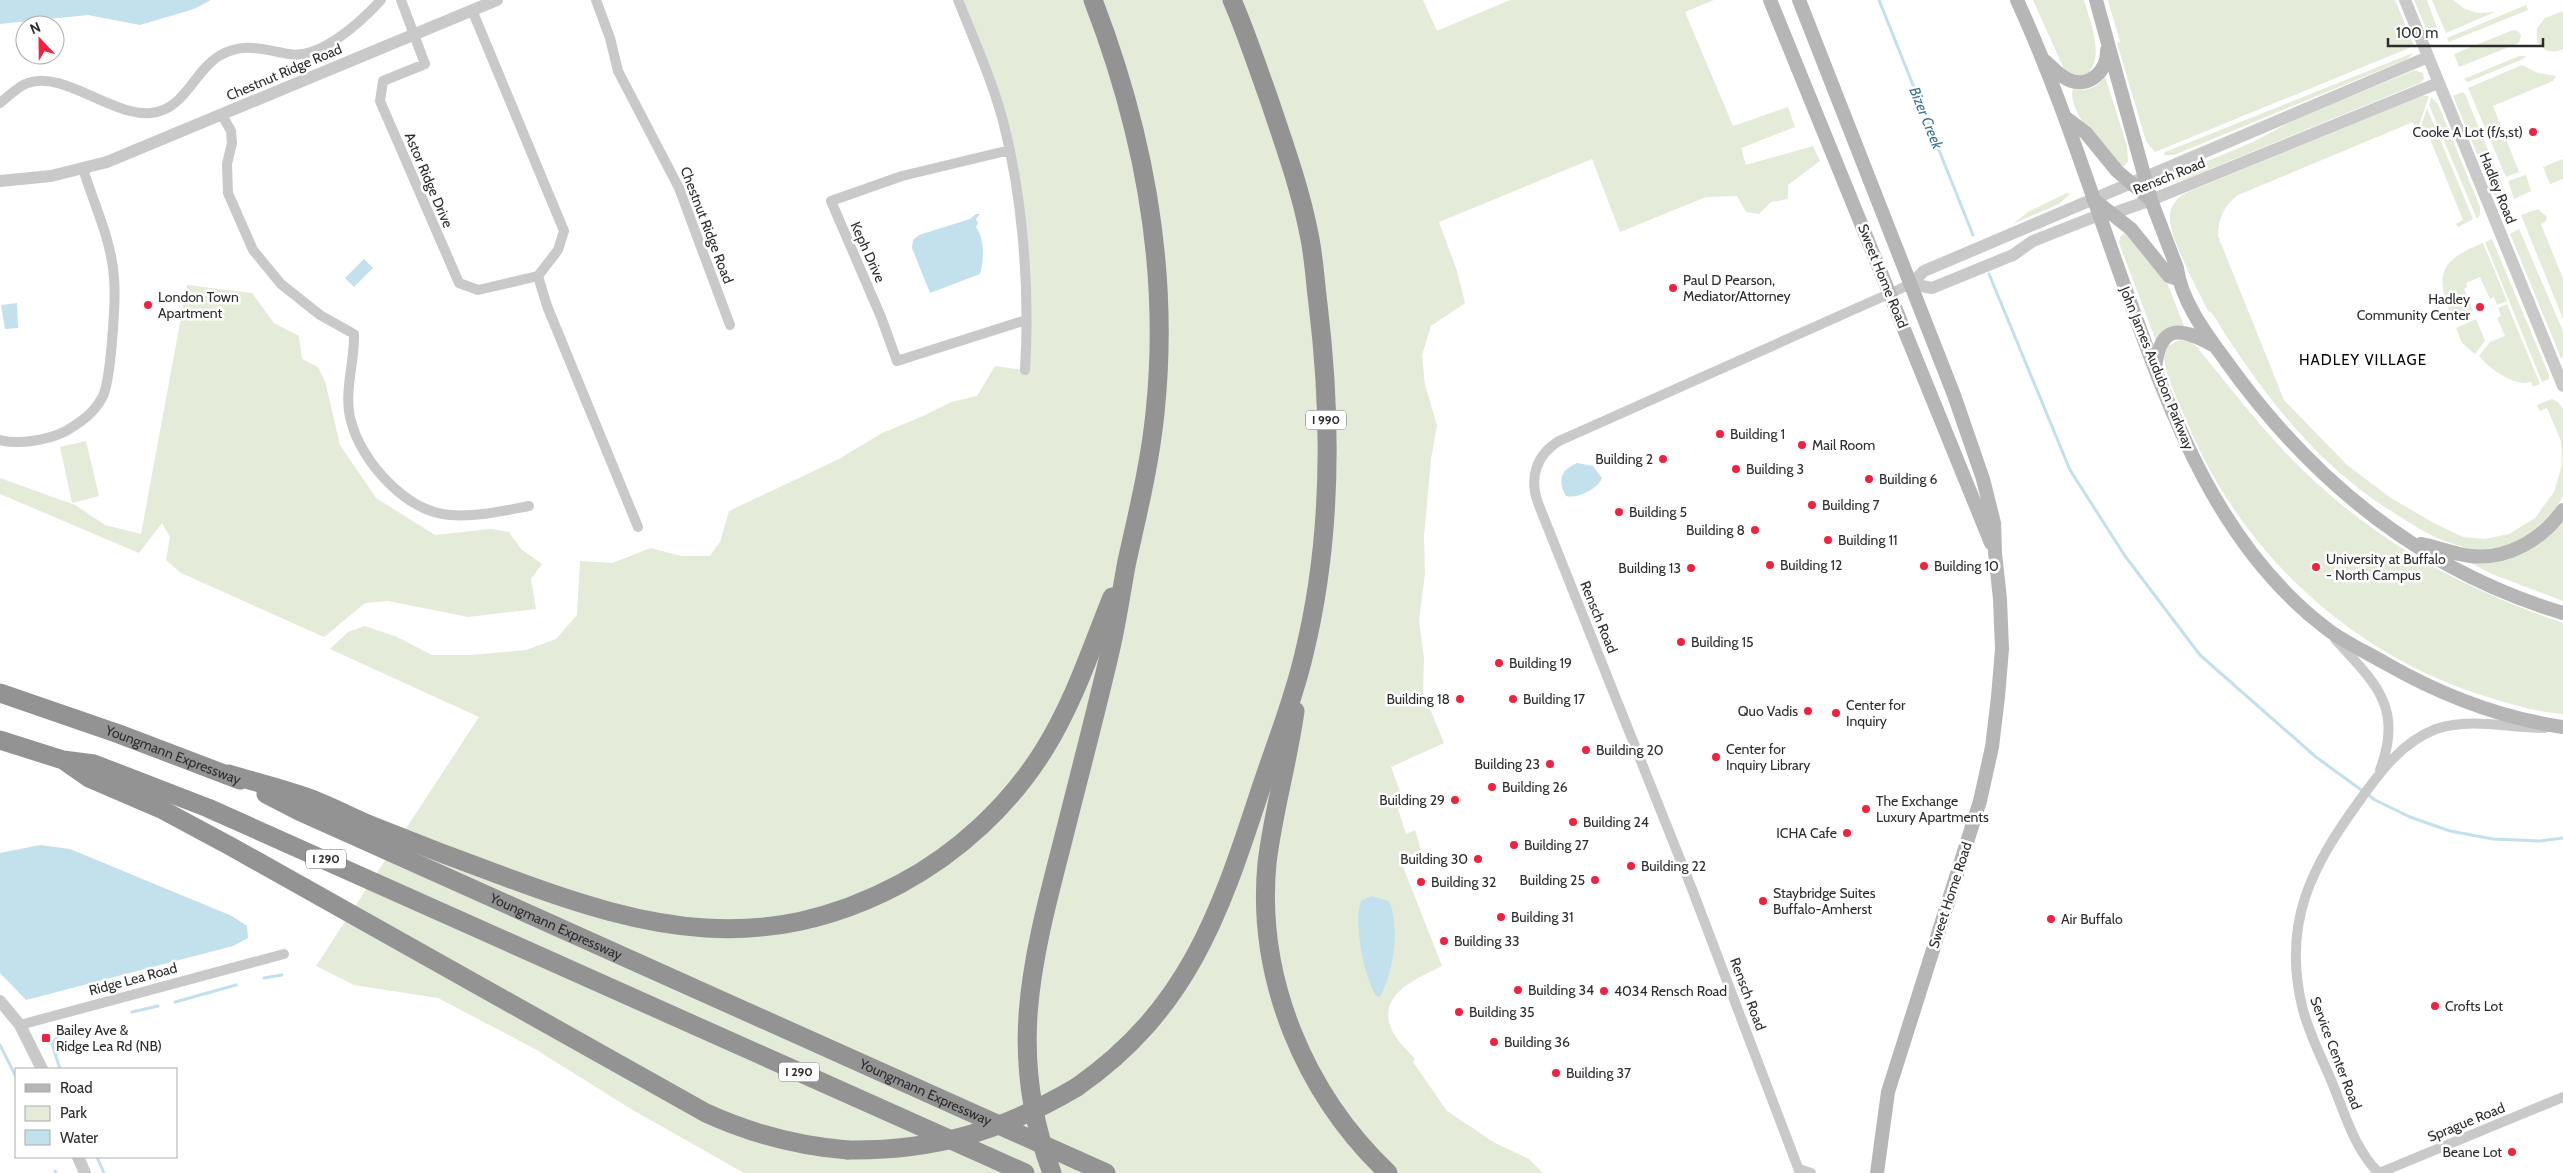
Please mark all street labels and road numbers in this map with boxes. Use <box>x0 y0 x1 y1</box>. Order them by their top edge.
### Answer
street label: Chestnut Ridge Road <box>224 40 344 104</box>
street label: Astor Ridge Drive <box>401 129 457 231</box>
street label: Hadley Road <box>2476 150 2520 226</box>
street label: Rensch Road <box>2130 153 2208 199</box>
street label: Chestnut Ridge Road <box>676 164 738 286</box>
street label: Keph Drive <box>847 219 889 285</box>
street label: Sweet Home Road <box>1854 221 1912 331</box>
street label: John James Audubon Parkway <box>2116 283 2198 452</box>
road number: I 990 <box>1306 410 1346 430</box>
street label: Rensch Road <box>1576 578 1622 656</box>
street label: Youngmann Expressway <box>102 721 244 789</box>
street label: Sweet Home Road <box>1924 840 1976 950</box>
road number: I 290 <box>306 850 346 869</box>
street label: Youngmann Expressway <box>486 888 625 964</box>
street label: Rensch Road <box>1726 955 1770 1033</box>
street label: Ridge Lea Road <box>87 959 179 999</box>
street label: Service Center Road <box>2306 994 2366 1112</box>
street label: Youngmann Expressway <box>856 1054 995 1130</box>
road number: I 290 <box>779 1062 819 1082</box>
street label: Sprague Road <box>2425 1098 2507 1146</box>

